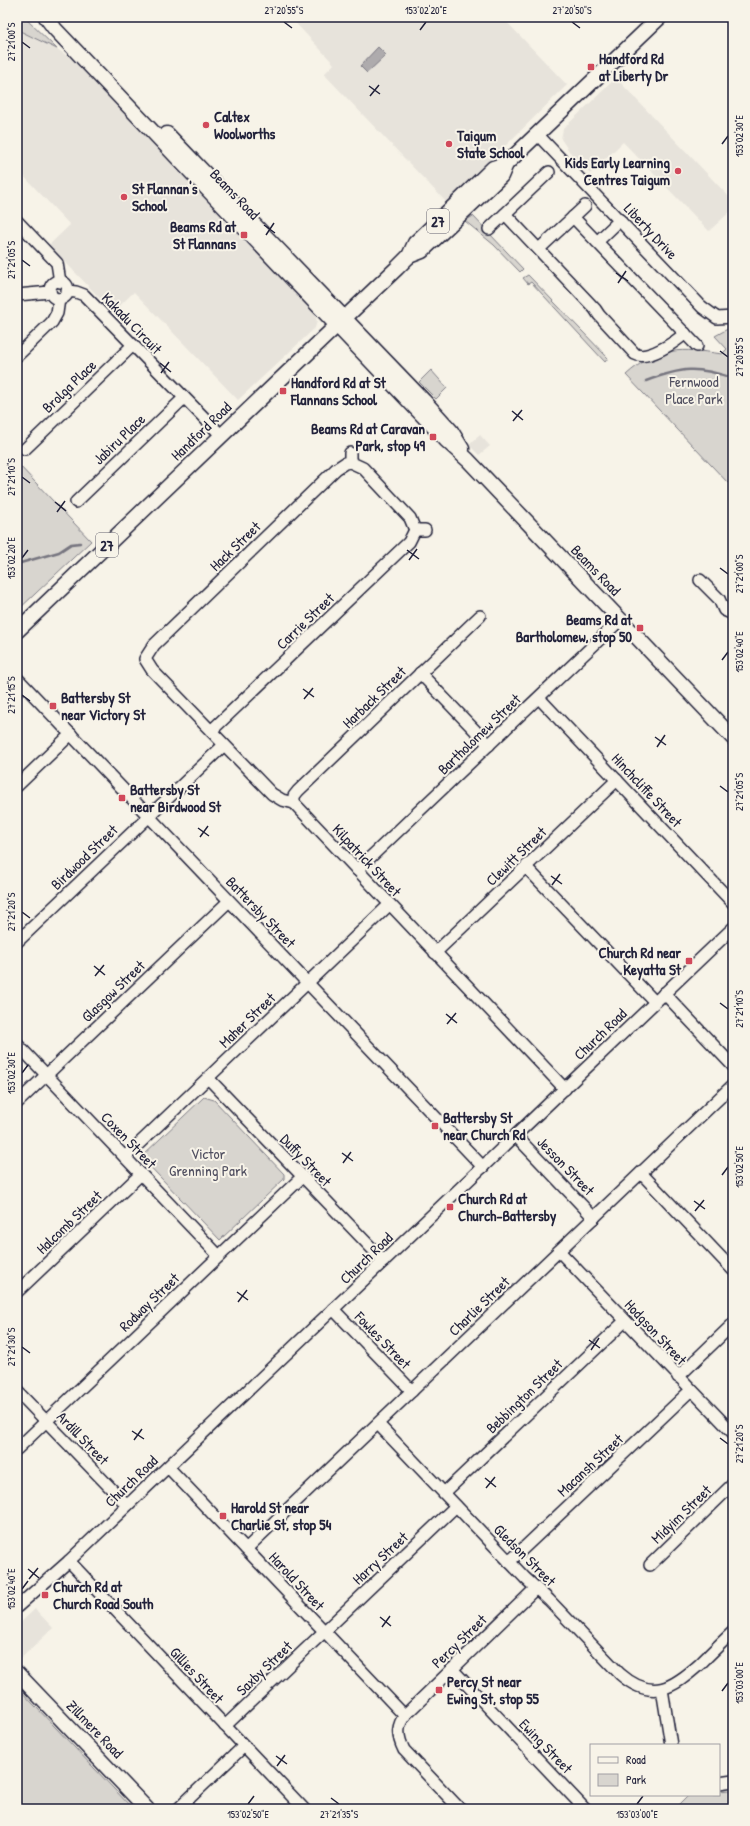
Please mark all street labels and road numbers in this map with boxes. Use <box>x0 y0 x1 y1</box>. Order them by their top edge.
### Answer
street label: Beams Road <box>205 164 265 224</box>
street label: Liberty Drive <box>619 198 683 264</box>
road number: 27 <box>427 209 449 233</box>
street label: Kakadu Circuit <box>97 287 168 359</box>
street label: Brolga Place <box>37 355 101 417</box>
street label: Handford Road <box>166 397 236 465</box>
street label: Jabiru Place <box>88 409 150 469</box>
street label: Hack Street <box>205 516 266 576</box>
road number: 27 <box>96 533 118 557</box>
street label: Beams Road <box>566 540 626 600</box>
street label: Carrie Street <box>271 587 339 654</box>
street label: Harback Street <box>338 661 411 733</box>
street label: Bartholomew Street <box>433 688 526 779</box>
street label: Hinchcliffe Street <box>607 748 688 832</box>
street label: Birdwood Street <box>46 819 123 894</box>
street label: Kilpatrick Street <box>328 819 407 901</box>
street label: Clewitt Street <box>481 821 552 890</box>
street label: Battersby Street <box>221 872 301 953</box>
street label: Glasgow Street <box>77 955 150 1027</box>
street label: Maher Street <box>214 987 281 1052</box>
street label: Church Road <box>569 1003 631 1065</box>
street label: Coxen Street <box>96 1107 162 1174</box>
street label: Duffy Street <box>276 1129 337 1192</box>
street label: Jesson Street <box>533 1132 600 1201</box>
street label: Halcomb Street <box>32 1185 107 1259</box>
street label: Church Road <box>335 1227 397 1289</box>
street label: Rodway Street <box>114 1267 184 1336</box>
street label: Charlie Street <box>444 1271 515 1341</box>
street label: Hodgson Street <box>620 1295 692 1370</box>
street label: Fowles Street <box>349 1306 416 1374</box>
street label: Bebbington Street <box>481 1353 568 1438</box>
street label: Ardill Street <box>52 1407 114 1470</box>
street label: Macansh Street <box>552 1428 628 1501</box>
street label: Church Road <box>100 1450 162 1512</box>
street label: Midyim Street <box>646 1479 716 1548</box>
street label: Gledson Street <box>489 1519 561 1591</box>
street label: Harry Street <box>348 1526 413 1589</box>
street label: Harold Street <box>264 1547 330 1615</box>
street label: Percy Street <box>427 1609 492 1673</box>
street label: Saxby Street <box>231 1635 297 1700</box>
street label: Gillies Street <box>165 1642 229 1709</box>
street label: Zillmere Road <box>62 1695 128 1763</box>
street label: Ewing Street <box>515 1714 578 1779</box>

